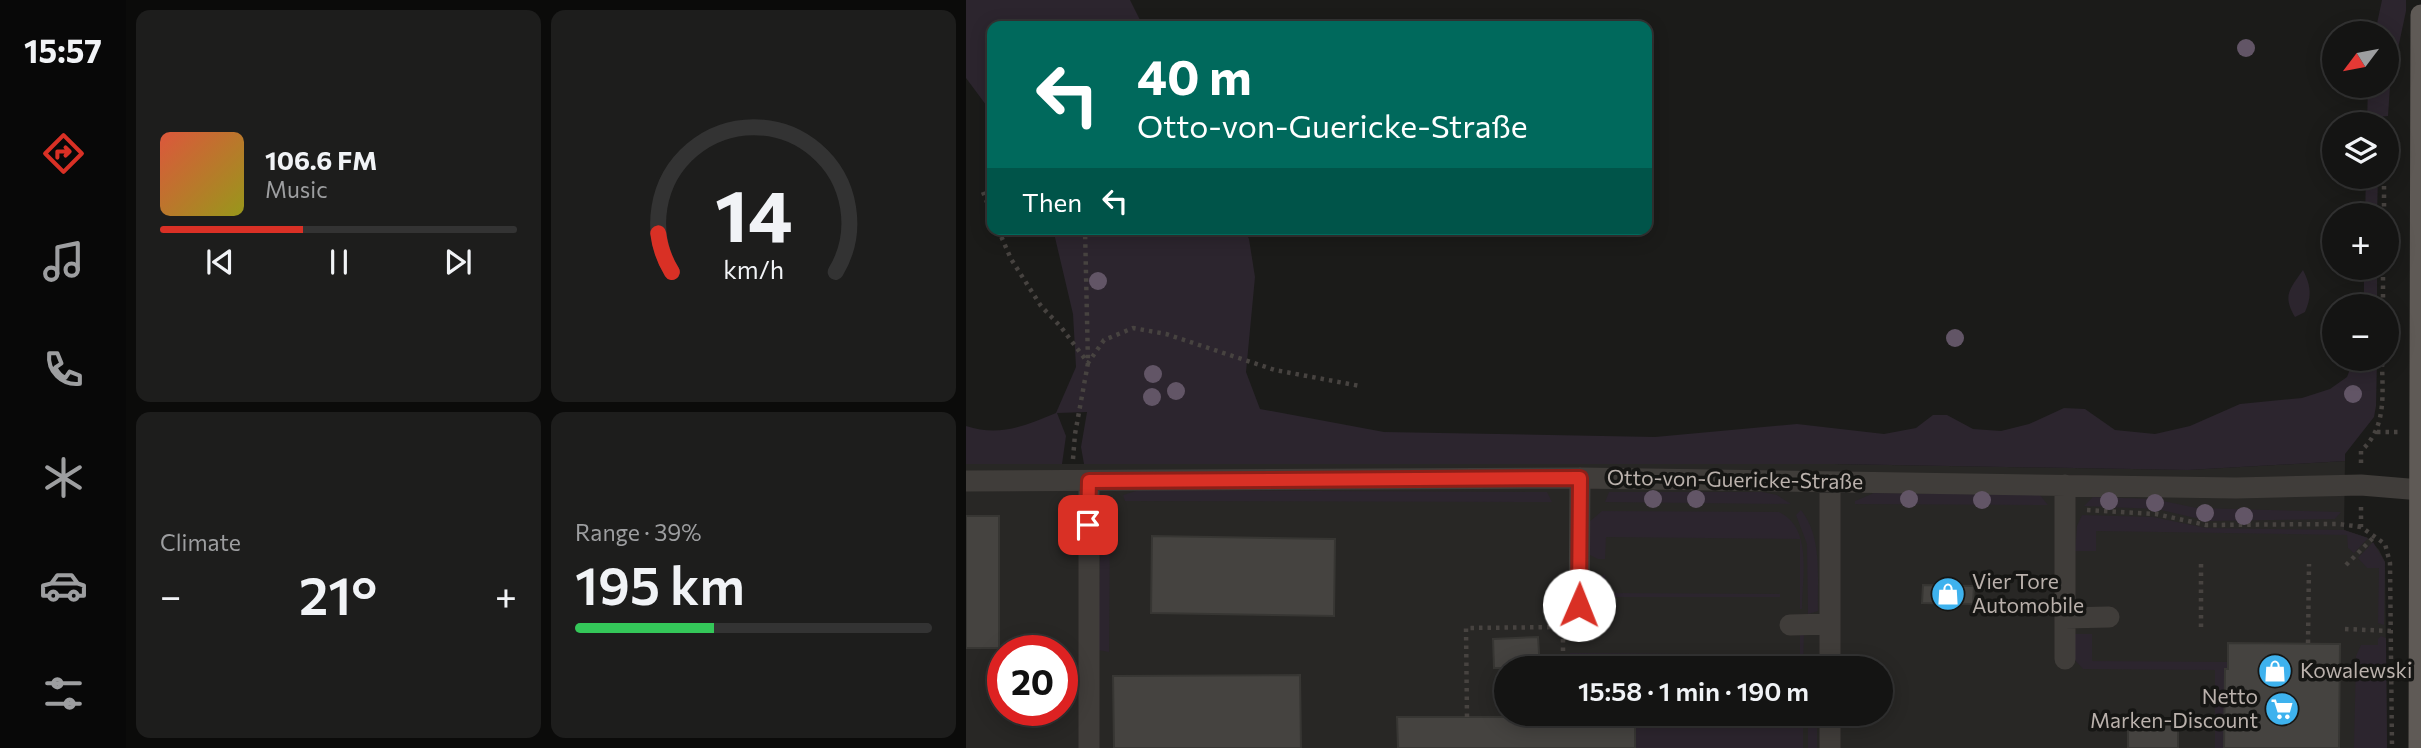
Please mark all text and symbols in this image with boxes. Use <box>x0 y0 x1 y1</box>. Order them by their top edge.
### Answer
north arrow <box>2322 21 2399 98</box>
map controls <box>2322 21 2399 371</box>
text: 15:57 <box>24 30 102 70</box>
text: 40 m <box>1137 45 1252 105</box>
icon: left <box>1022 49 1113 140</box>
text: Otto-von-Guericke-Straße <box>1137 105 1528 145</box>
button: layers <box>2322 112 2399 189</box>
icon: directions <box>39 129 88 178</box>
text: 106.6 FM <box>265 144 377 175</box>
text: 14 <box>715 169 792 258</box>
text: Music <box>265 175 328 203</box>
icon: left <box>1096 182 1134 220</box>
text: Then <box>1022 186 1082 217</box>
button: + <box>2322 203 2399 280</box>
icon: music <box>39 237 88 286</box>
icon: previous <box>201 243 239 281</box>
icon: pause <box>320 243 358 281</box>
icon: next <box>439 243 477 281</box>
text: km/h <box>723 254 784 284</box>
button: − <box>2322 294 2399 371</box>
icon: phone <box>39 345 88 394</box>
icon: climate <box>39 453 88 502</box>
street label: Otto-von-Guericke-Straße <box>1607 464 1863 493</box>
pin <box>1058 495 1118 555</box>
icon: arrive <box>1069 506 1107 544</box>
text: Range · 39% <box>575 518 702 546</box>
text: Climate <box>160 528 241 556</box>
text: 195 km <box>575 552 745 616</box>
icon: car <box>39 561 88 610</box>
text: 21° <box>299 562 377 626</box>
position arrow <box>1542 568 1616 642</box>
place label: Vier Tore Automobile <box>1972 568 2084 617</box>
text: − <box>160 571 182 618</box>
text: + <box>495 571 517 618</box>
shop icon: Vier Tore Automobile <box>1929 575 1967 613</box>
speed limit sign: 20 <box>987 635 1078 726</box>
shop icon: Kowalewski <box>2256 652 2294 690</box>
place label: Kowalewski <box>2300 657 2412 682</box>
icon: filters <box>39 669 88 718</box>
text: 15:58 · 1 min · 190 m <box>1578 675 1809 706</box>
place label: Netto Marken-Discount <box>2090 683 2258 732</box>
supermarket icon: Netto Marken-Discount <box>2263 690 2301 728</box>

